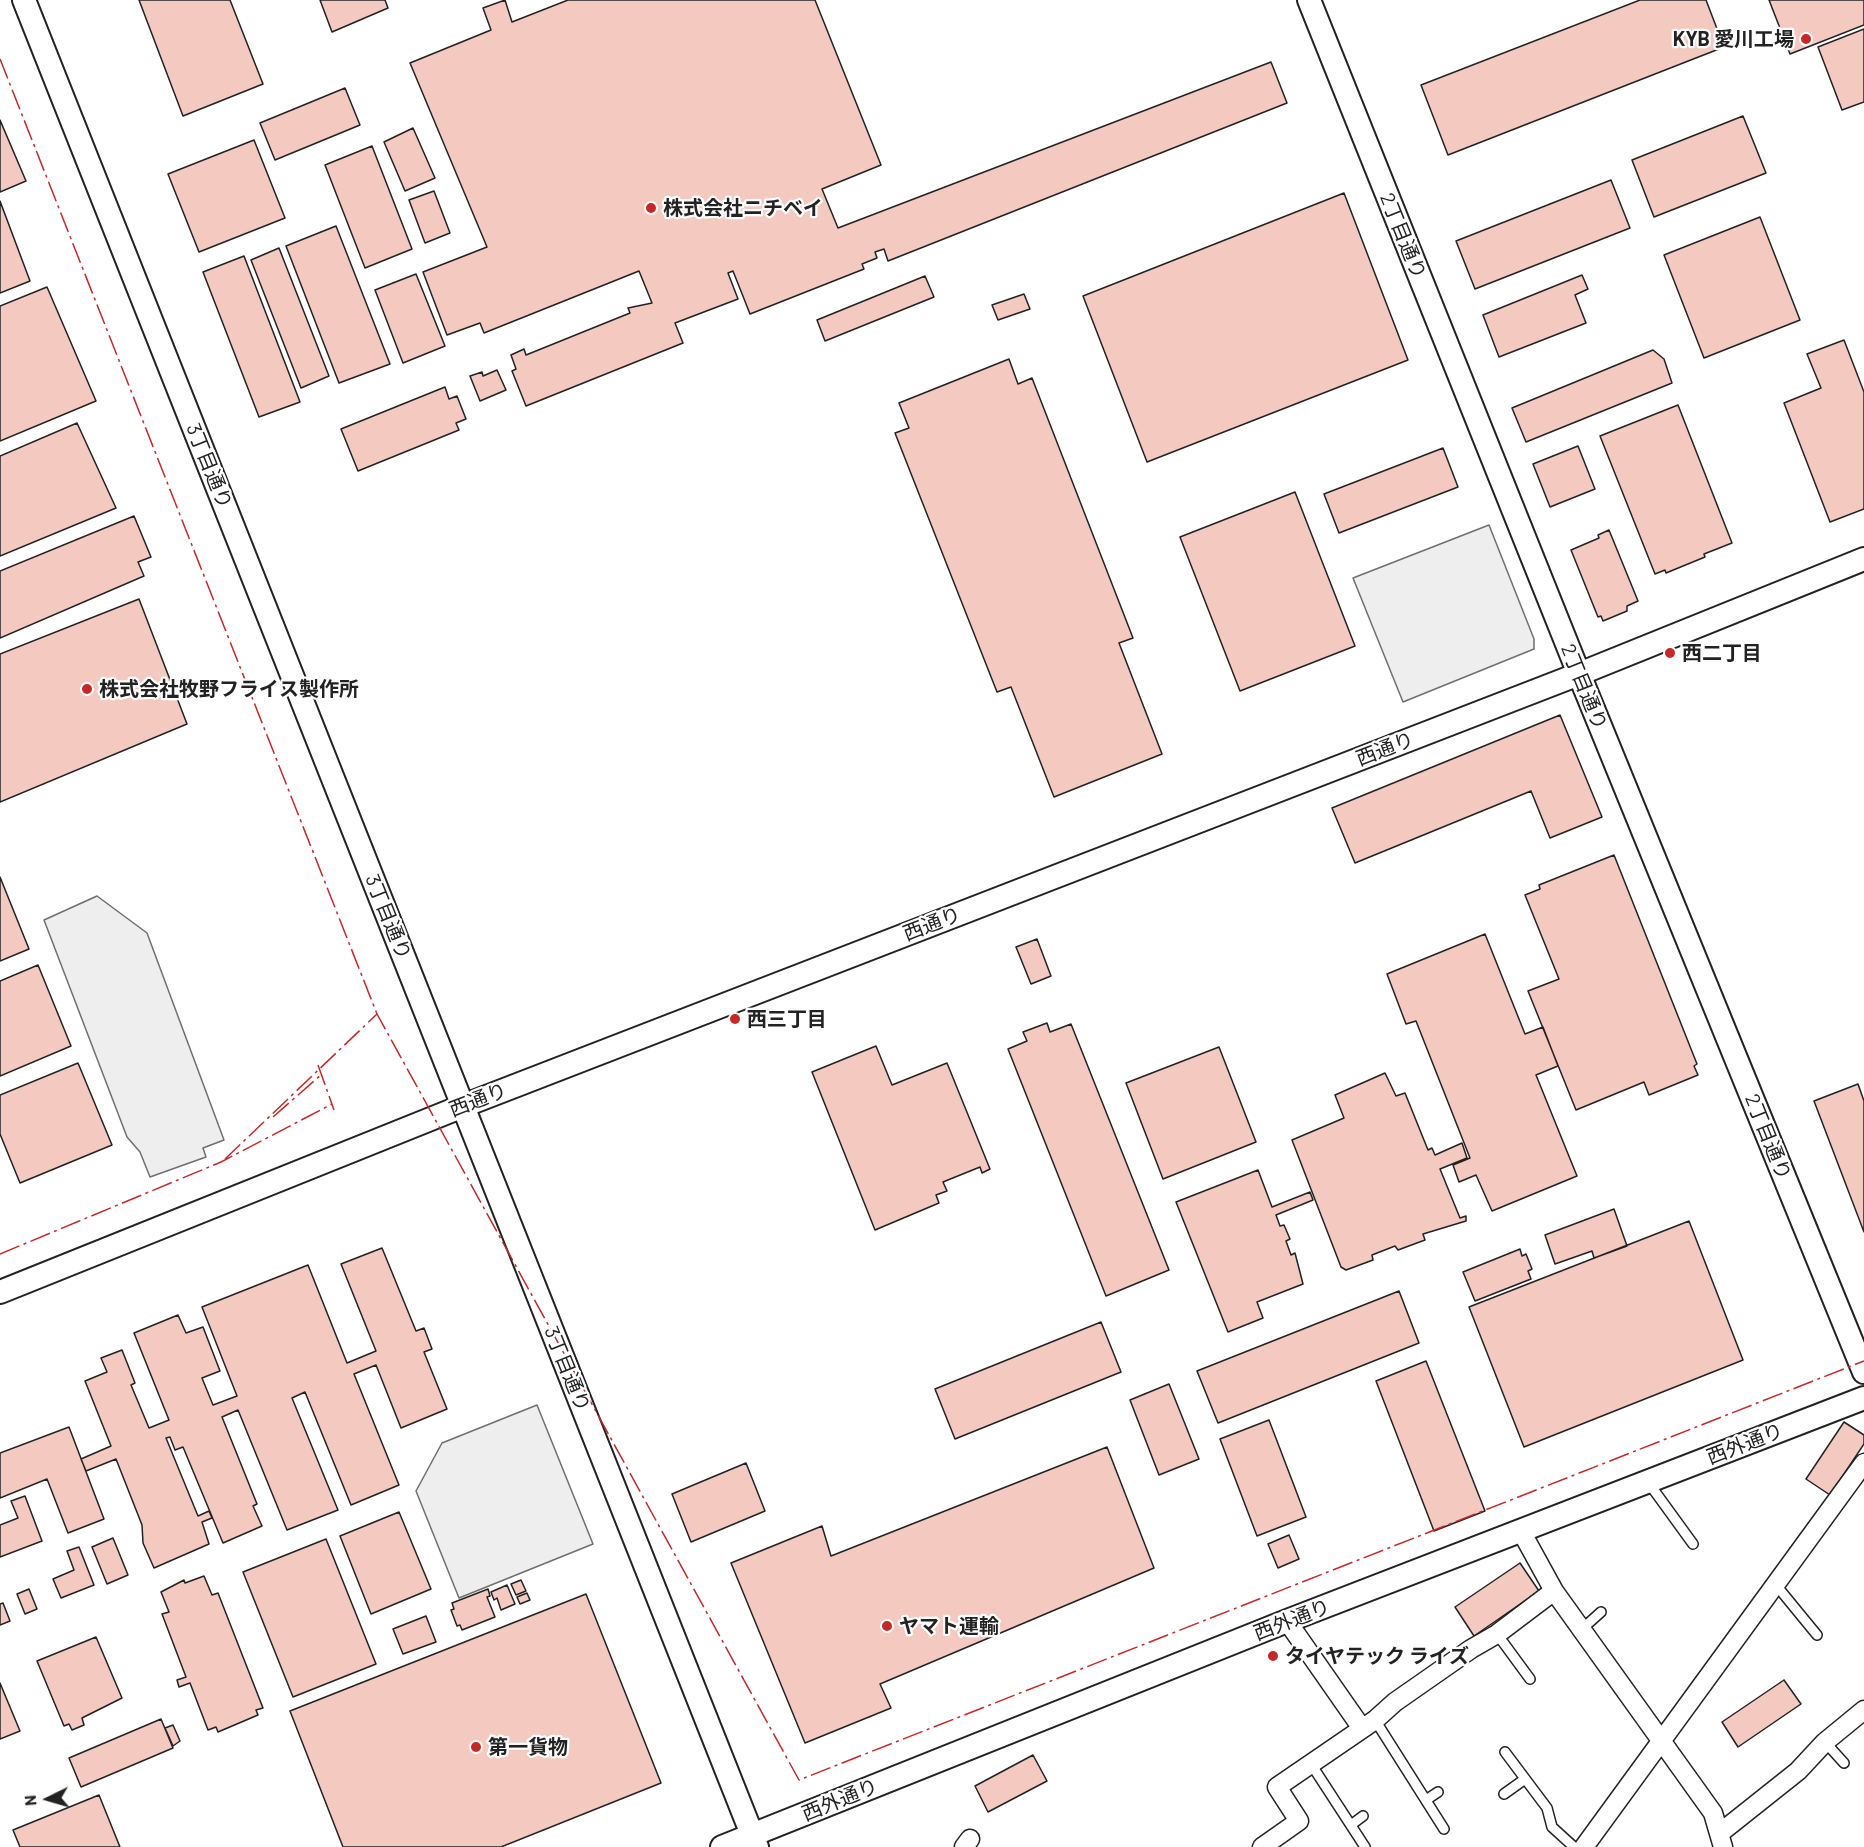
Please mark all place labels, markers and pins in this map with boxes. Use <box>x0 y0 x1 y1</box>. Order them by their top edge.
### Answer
place label: KYB 愛川工場 <box>1673 27 1794 51</box>
marker: KYB 愛川工場 <box>1799 32 1813 46</box>
place label: 株式会社ニチベイ <box>663 196 823 220</box>
marker: 株式会社ニチベイ <box>644 201 658 215</box>
place label: 西二丁目 <box>1682 641 1762 665</box>
marker: 西二丁目 <box>1663 646 1677 660</box>
place label: 株式会社牧野フライス製作所 <box>99 677 359 701</box>
marker: 株式会社牧野フライス製作所 <box>80 682 94 696</box>
place label: 西三丁目 <box>747 1007 827 1031</box>
marker: 西三丁目 <box>728 1012 742 1026</box>
place label: ヤマト運輸 <box>899 1614 999 1638</box>
marker: ヤマト運輸 <box>880 1619 894 1633</box>
place label: タイヤテック ライズ <box>1285 1644 1469 1668</box>
marker: タイヤテック ライズ <box>1266 1649 1280 1663</box>
place label: 第一貨物 <box>488 1735 568 1759</box>
marker: 第一貨物 <box>469 1740 483 1754</box>

